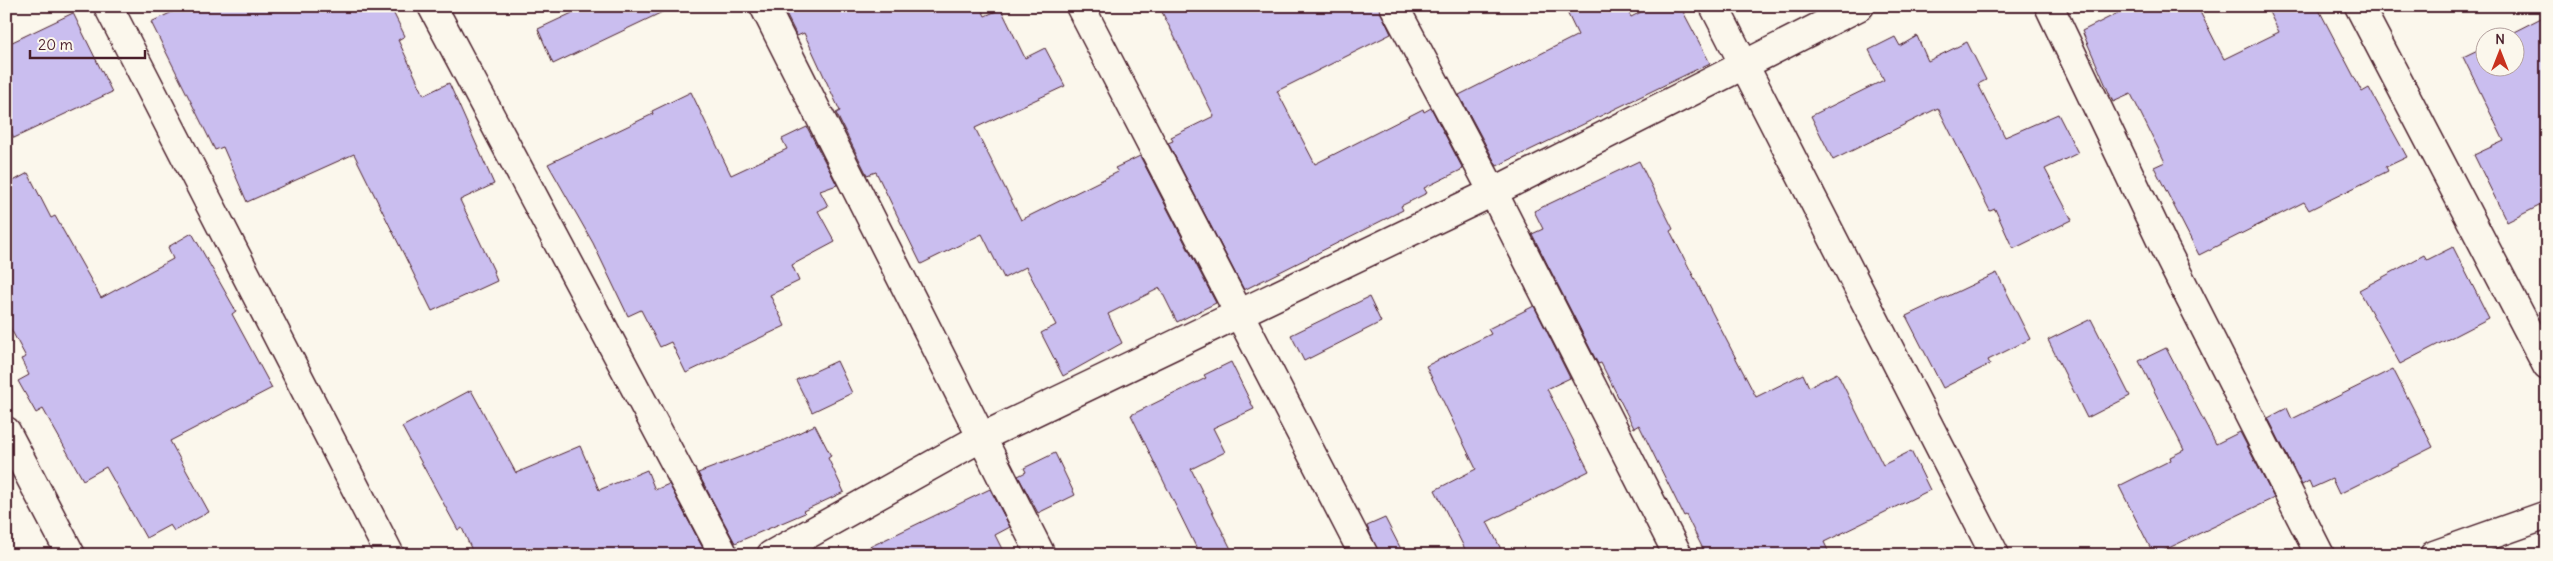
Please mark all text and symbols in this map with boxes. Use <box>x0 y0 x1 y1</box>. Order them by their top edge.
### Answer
scale bar <box>30 28 145 60</box>
north arrow <box>2476 28 2526 78</box>
text: N <box>2495 30 2505 48</box>
text: 20 m <box>38 35 73 54</box>

